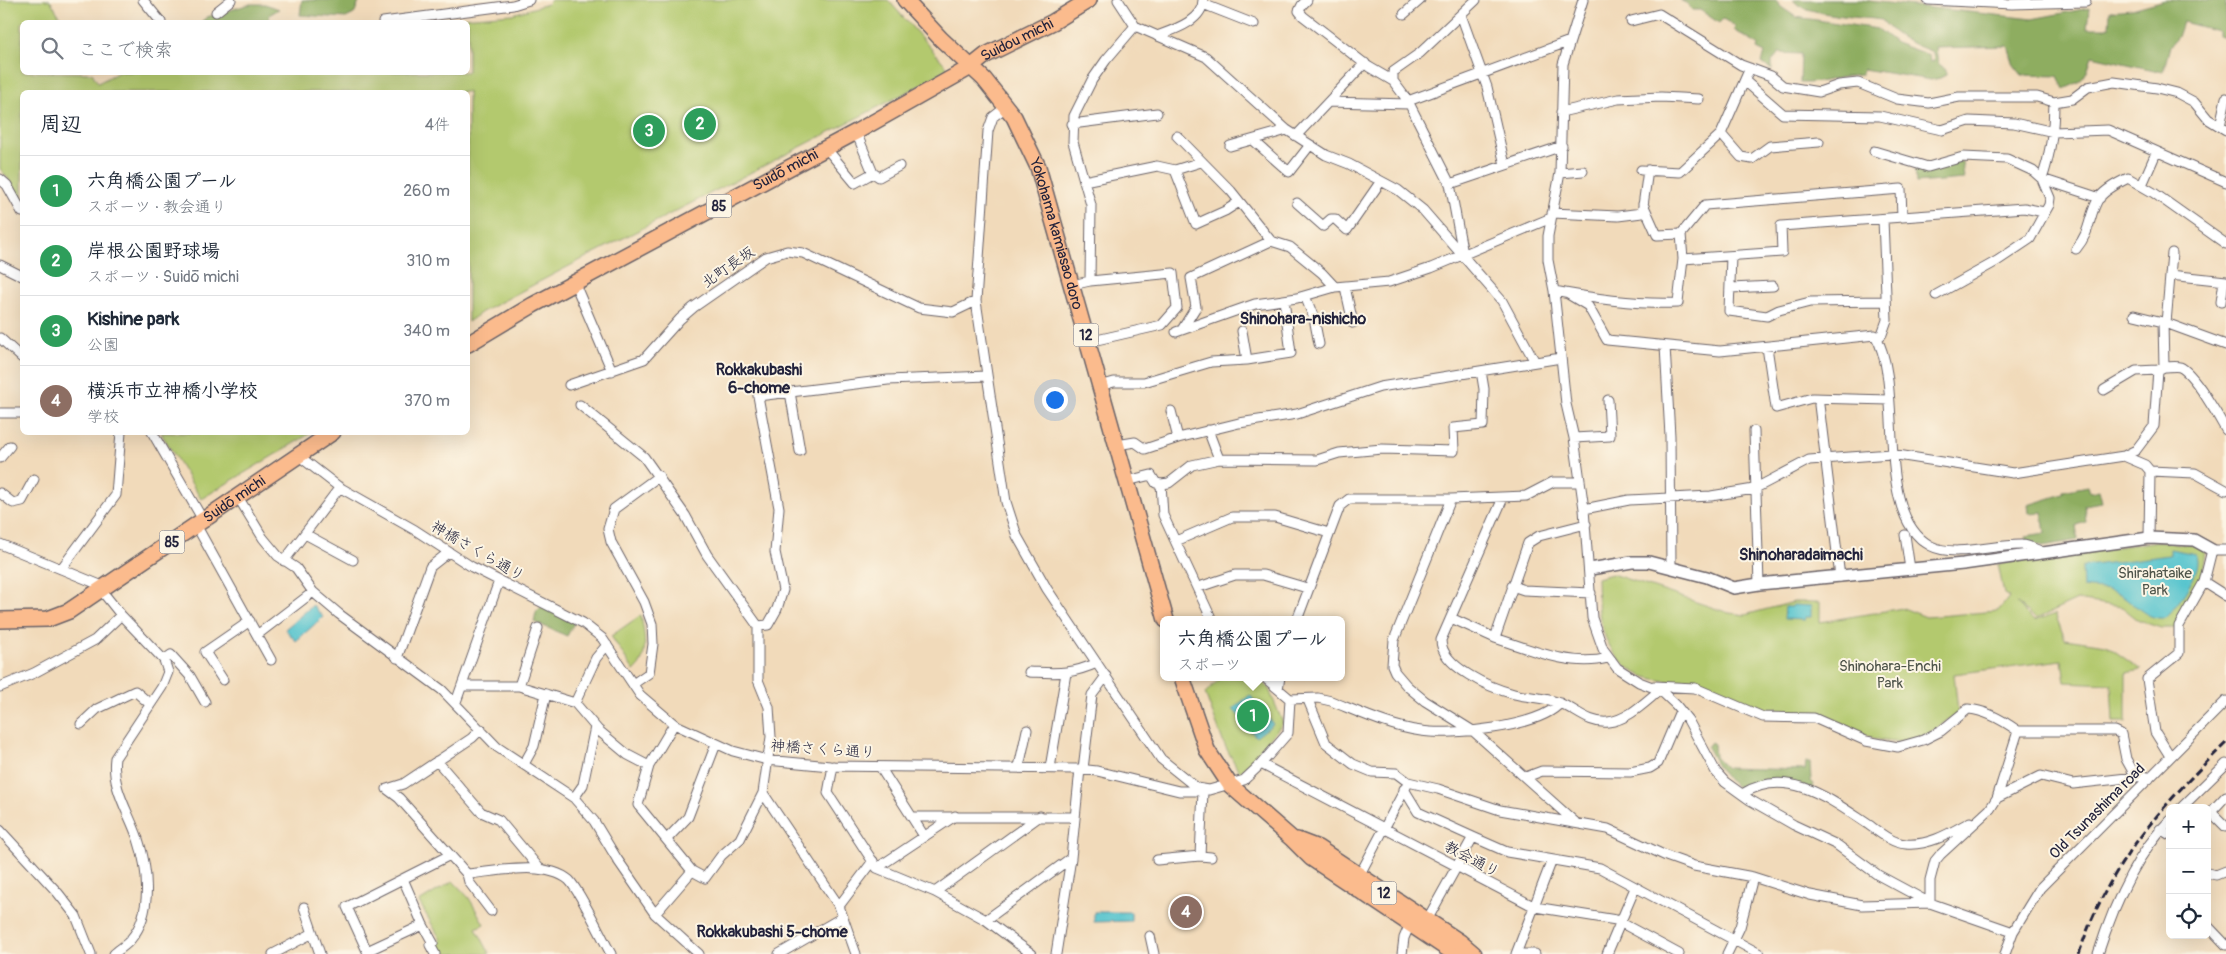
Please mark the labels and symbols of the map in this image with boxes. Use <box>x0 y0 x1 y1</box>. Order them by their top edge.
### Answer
street label: Suidou michi <box>977 14 1057 66</box>
pin: 2 <box>684 105 716 143</box>
pin: 3 <box>633 112 665 150</box>
street label: Suidō michi <box>750 145 822 196</box>
street label: Yokohama kamiasao doro <box>1025 154 1087 312</box>
road number: 85 <box>706 195 732 218</box>
street label: 北町長坂 <box>698 242 758 292</box>
district label: Shinohara-nishicho <box>1240 309 1367 329</box>
road number: 12 <box>1074 324 1098 346</box>
district label: Rokkakubashi 6-chome <box>716 360 802 398</box>
your location <box>1042 387 1068 413</box>
street label: Suidō michi <box>200 471 270 527</box>
street label: 神橋さくら通り <box>428 517 528 586</box>
road number: 85 <box>160 530 184 554</box>
district label: Shinoharadaimachi <box>1739 545 1863 565</box>
park label: Shirahataike Park <box>2118 564 2193 600</box>
park label: Shinohara-Enchi Park <box>1839 657 1941 693</box>
pin: 1 <box>1237 697 1269 735</box>
street label: 神橋さくら通り <box>770 736 876 763</box>
street label: Old Tsunashima road <box>2045 759 2149 863</box>
street label: 教会通り <box>1441 837 1503 882</box>
road number: 12 <box>1372 881 1396 904</box>
pin: 4 <box>1170 893 1202 931</box>
district label: Rokkakubashi 5-chome <box>696 922 849 942</box>

